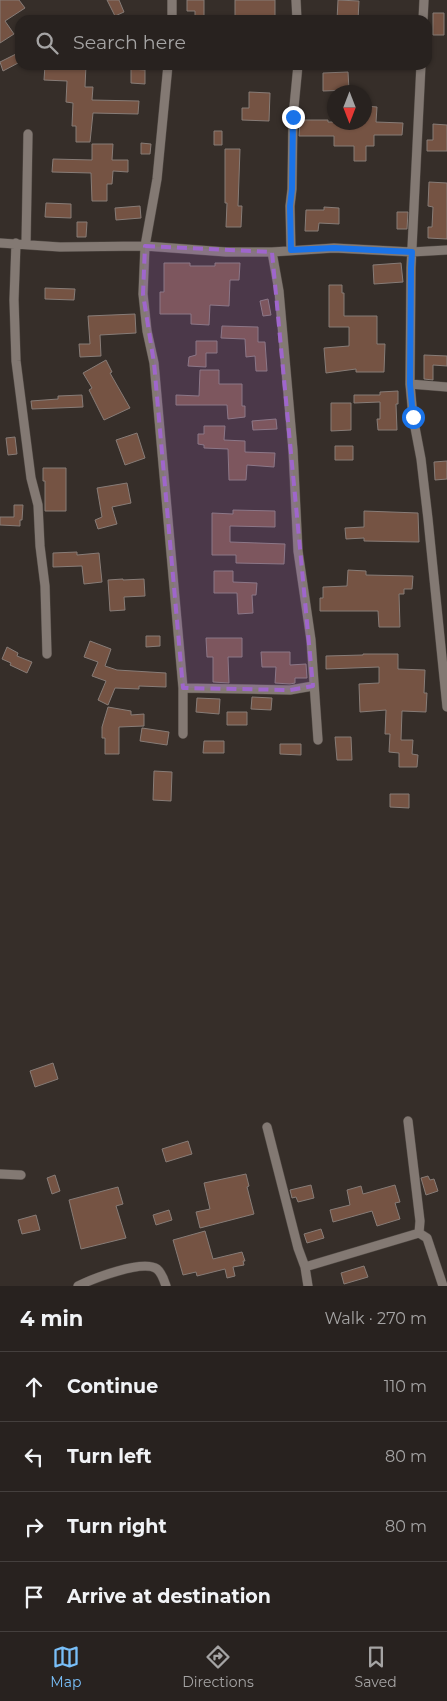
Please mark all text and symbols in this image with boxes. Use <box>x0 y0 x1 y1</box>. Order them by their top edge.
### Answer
search box <box>15 15 432 70</box>
icon: search <box>33 29 61 57</box>
text: Search here <box>73 31 186 54</box>
north arrow <box>327 85 372 130</box>
route end <box>282 106 305 129</box>
route start <box>402 406 425 429</box>
text: 4 min <box>20 1306 83 1331</box>
text: Walk · 270 m <box>324 1309 427 1328</box>
icon: ahead <box>20 1373 48 1401</box>
text: Continue <box>67 1375 158 1398</box>
text: 110 m <box>384 1377 427 1396</box>
icon: left <box>20 1443 48 1471</box>
text: Turn left <box>67 1445 152 1468</box>
text: 80 m <box>385 1447 427 1466</box>
icon: right <box>20 1513 48 1541</box>
text: Turn right <box>67 1515 167 1538</box>
text: 80 m <box>385 1517 427 1536</box>
icon: arrive <box>20 1583 48 1611</box>
text: Arrive at destination <box>67 1585 271 1608</box>
tab: Map <box>50 1643 81 1691</box>
tab: Directions <box>182 1643 254 1691</box>
tab: Saved <box>355 1643 397 1691</box>

